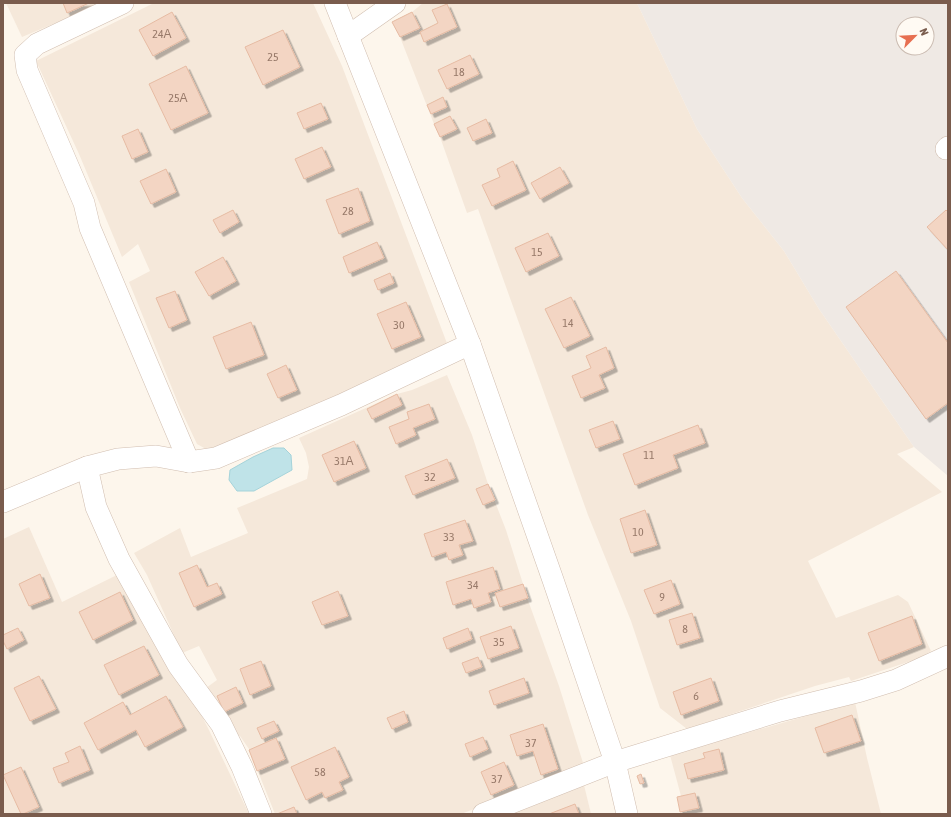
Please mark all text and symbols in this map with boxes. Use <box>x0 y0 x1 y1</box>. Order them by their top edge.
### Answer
north arrow <box>895 16 935 56</box>
house number: 24А <box>152 27 172 41</box>
text: N <box>917 27 931 37</box>
house number: 25 <box>267 50 279 64</box>
house number: 18 <box>453 65 465 79</box>
house number: 25А <box>168 91 188 105</box>
house number: 28 <box>342 204 354 218</box>
house number: 15 <box>531 245 543 259</box>
house number: 14 <box>562 316 574 330</box>
house number: 30 <box>393 318 405 332</box>
house number: 11 <box>643 448 655 462</box>
house number: 31А <box>334 454 354 468</box>
house number: 32 <box>424 470 436 484</box>
house number: 10 <box>632 525 644 539</box>
house number: 33 <box>443 530 455 544</box>
house number: 34 <box>467 578 479 592</box>
house number: 9 <box>659 590 665 604</box>
house number: 8 <box>682 622 688 636</box>
house number: 35 <box>493 635 505 649</box>
house number: 6 <box>693 689 699 703</box>
house number: 37 <box>525 736 537 750</box>
house number: 58 <box>314 765 326 779</box>
house number: 37 <box>491 772 503 786</box>

